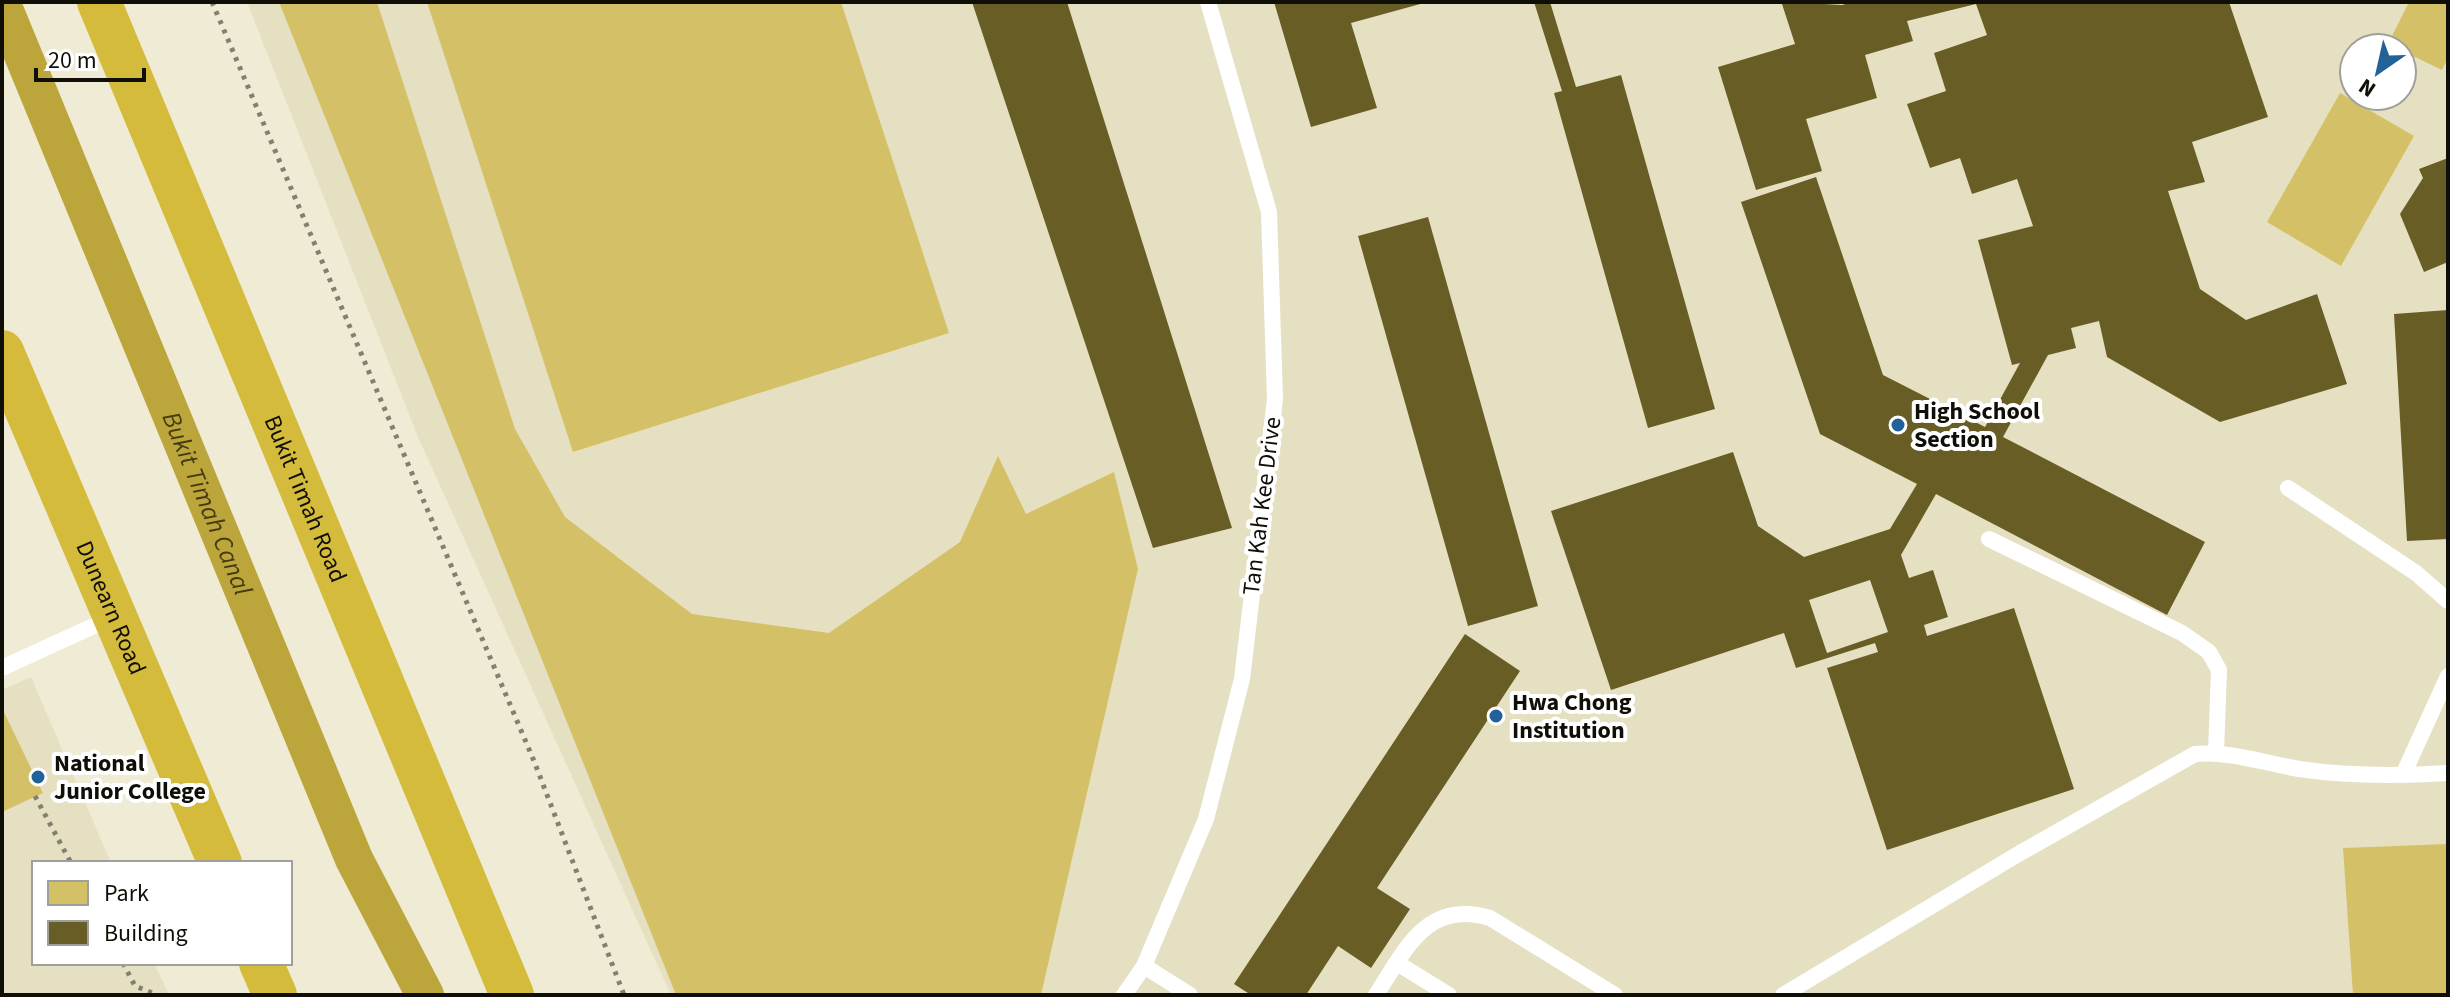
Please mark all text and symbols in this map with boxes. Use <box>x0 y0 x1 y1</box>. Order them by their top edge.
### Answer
scale bar <box>36 32 144 82</box>
north arrow <box>2338 32 2418 112</box>
text: 20 m <box>48 43 97 78</box>
text: N <box>2352 70 2382 105</box>
place label: High School Section <box>1914 394 2040 457</box>
water label: Bukit Timah Canal <box>153 406 262 601</box>
street label: Bukit Timah Road <box>255 410 356 588</box>
street label: Tan Kah Kee Drive <box>1234 415 1290 597</box>
marker: High School Section <box>1889 416 1907 434</box>
street label: Dunearn Road <box>67 535 155 680</box>
place label: Hwa Chong Institution <box>1512 685 1632 748</box>
marker: Hwa Chong Institution <box>1487 707 1505 725</box>
place label: National Junior College <box>54 746 206 809</box>
marker: National Junior College <box>29 768 47 786</box>
legend <box>32 861 292 965</box>
text: Park <box>104 876 149 911</box>
text: Building <box>104 916 188 951</box>

